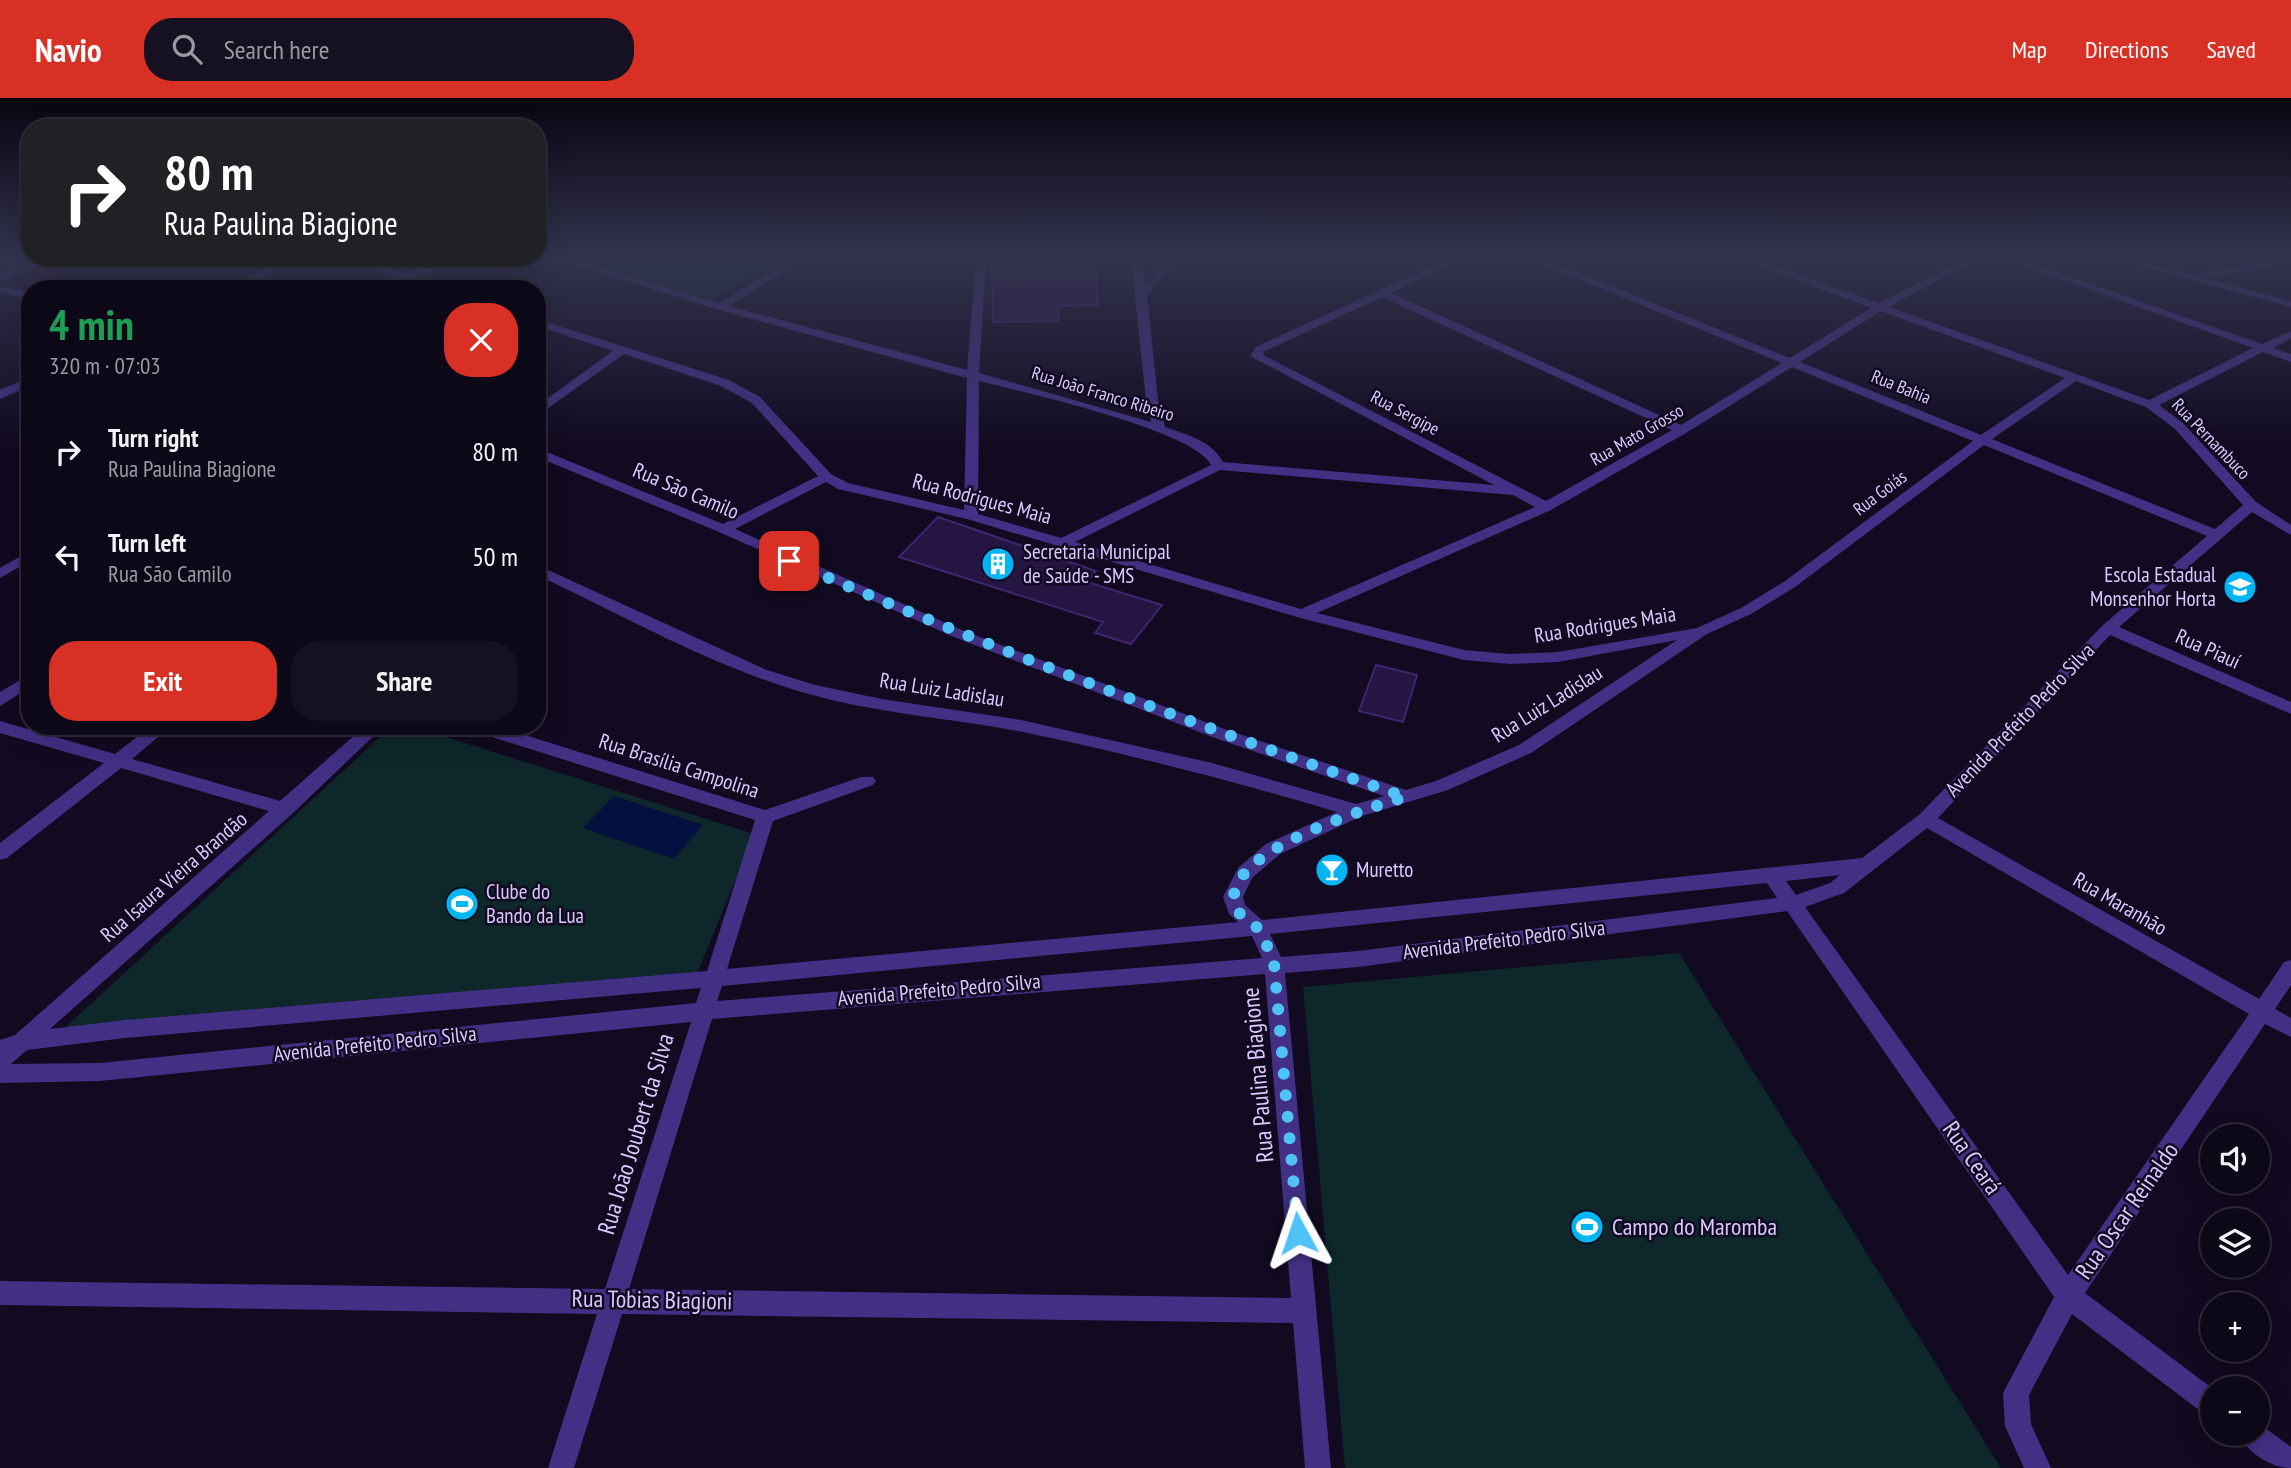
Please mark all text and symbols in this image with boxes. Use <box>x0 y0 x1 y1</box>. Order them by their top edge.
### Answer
search box <box>144 18 634 81</box>
text: Navio <box>35 28 102 71</box>
icon: search <box>168 30 206 68</box>
text: Search here <box>224 33 329 66</box>
text: Map <box>2012 34 2047 65</box>
text: Directions <box>2085 34 2169 65</box>
text: Saved <box>2207 34 2256 65</box>
text: 80 m <box>164 140 253 204</box>
icon: right <box>49 147 140 238</box>
text: Rua Paulina Biagione <box>164 202 398 244</box>
text: 4 min <box>49 297 134 352</box>
button: close <box>444 303 518 377</box>
text: 320 m · 07:03 <box>49 351 161 380</box>
street label: Rua João Franco Ribeiro <box>1029 361 1177 426</box>
street label: Rua Bahia <box>1868 364 1934 409</box>
street label: Rua Sergipe <box>1367 385 1444 440</box>
street label: Rua Pernambuco <box>2167 393 2256 484</box>
street label: Rua Mato Grosso <box>1586 398 1688 471</box>
text: Turn right <box>108 421 199 454</box>
icon: right <box>49 433 87 471</box>
text: 80 m <box>472 435 518 468</box>
text: Rua Paulina Biagione <box>108 454 276 483</box>
street label: Rua São Camilo <box>629 456 743 525</box>
street label: Rua Goiás <box>1848 465 1911 520</box>
street label: Rua Rodrigues Maia <box>910 467 1055 530</box>
text: Turn left <box>108 526 186 559</box>
pin <box>759 531 819 591</box>
icon: left <box>49 538 87 576</box>
place label: Secretaria Municipal de Saúde - SMS <box>1023 538 1171 589</box>
text: 50 m <box>472 540 518 573</box>
icon: arrive <box>770 542 808 580</box>
building icon: Secretaria Municipal de Saúde - SMS <box>979 545 1017 583</box>
text: Rua São Camilo <box>108 559 232 588</box>
place label: Escola Estadual Monsenhor Horta <box>2090 561 2216 612</box>
school or university icon: Escola Estadual Monsenhor Horta <box>2221 568 2259 606</box>
street label: Rua Rodrigues Maia <box>1532 600 1678 649</box>
street label: Rua Piauí <box>2172 622 2245 675</box>
street label: Avenida Prefeito Pedro Silva <box>1939 637 2100 802</box>
button: Exit <box>49 641 277 721</box>
button: Share <box>291 641 518 721</box>
street label: Rua Luiz Ladislau <box>1486 659 1607 748</box>
street label: Rua Luiz Ladislau <box>878 666 1006 713</box>
street label: Rua Brasília Campolina <box>596 727 763 804</box>
street label: Rua Isaura Vieira Brandão <box>95 806 253 948</box>
bar icon: Muretto <box>1313 851 1351 889</box>
place label: Muretto <box>1356 856 1413 883</box>
street label: Rua Maranhão <box>2069 866 2172 941</box>
place label: Clube do Bando da Lua <box>486 878 584 929</box>
sports icon: Clube do Bando da Lua <box>443 885 481 923</box>
street label: Avenida Prefeito Pedro Silva <box>1401 914 1607 965</box>
street label: Avenida Prefeito Pedro Silva <box>836 967 1042 1012</box>
street label: Rua Paulina Biagione <box>1234 986 1281 1164</box>
street label: Avenida Prefeito Pedro Silva <box>272 1019 478 1068</box>
street label: Rua João Joubert da Silva <box>590 1030 681 1238</box>
street label: Rua Ceará <box>1936 1115 2009 1200</box>
map controls <box>2200 1124 2270 1446</box>
button: sound <box>2200 1124 2270 1194</box>
street label: Rua Oscar Reinaldo <box>2068 1136 2185 1285</box>
position arrow <box>1261 1196 1335 1270</box>
sports icon: Campo do Maromba <box>1568 1208 1606 1246</box>
button: layers <box>2200 1208 2270 1278</box>
place label: Campo do Maromba <box>1612 1211 1777 1242</box>
street label: Rua Tobias Biagioni <box>571 1283 733 1316</box>
button: + <box>2200 1292 2270 1362</box>
button: − <box>2200 1376 2270 1446</box>

